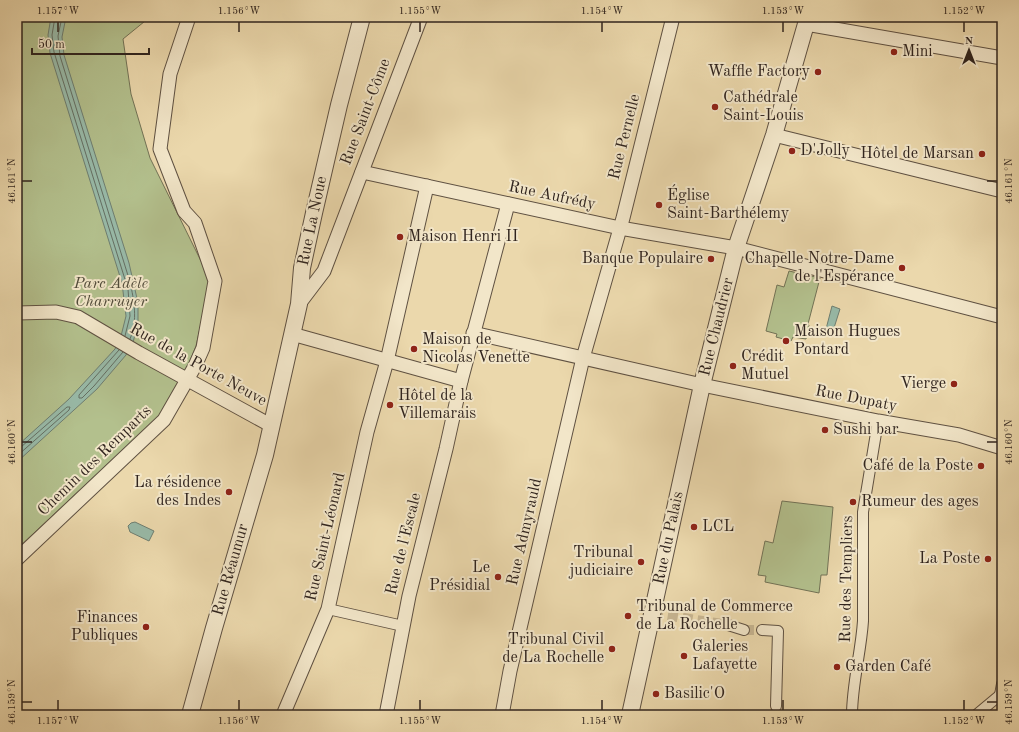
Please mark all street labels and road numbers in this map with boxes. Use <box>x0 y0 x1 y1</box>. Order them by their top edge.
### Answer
street label: Rue Saint-Côme <box>338 56 394 168</box>
street label: Rue Pernelle <box>607 92 643 182</box>
street label: Rue La Noue <box>296 175 330 267</box>
street label: Rue Aufrédy <box>507 179 598 213</box>
street label: Rue Chaudrier <box>697 276 737 378</box>
street label: Rue de la Porte Neuve <box>127 321 269 409</box>
street label: Rue Dupaty <box>814 383 899 415</box>
street label: Chemin des Remparts <box>35 403 155 519</box>
street label: Rue Saint-Léonard <box>303 471 349 603</box>
street label: Rue Admyrauld <box>505 477 545 587</box>
street label: Rue du Palais <box>651 490 687 586</box>
street label: Rue de l'Escale <box>384 491 424 597</box>
street label: Rue des Templiers <box>838 515 856 643</box>
street label: Rue Réaumur <box>210 522 252 618</box>

